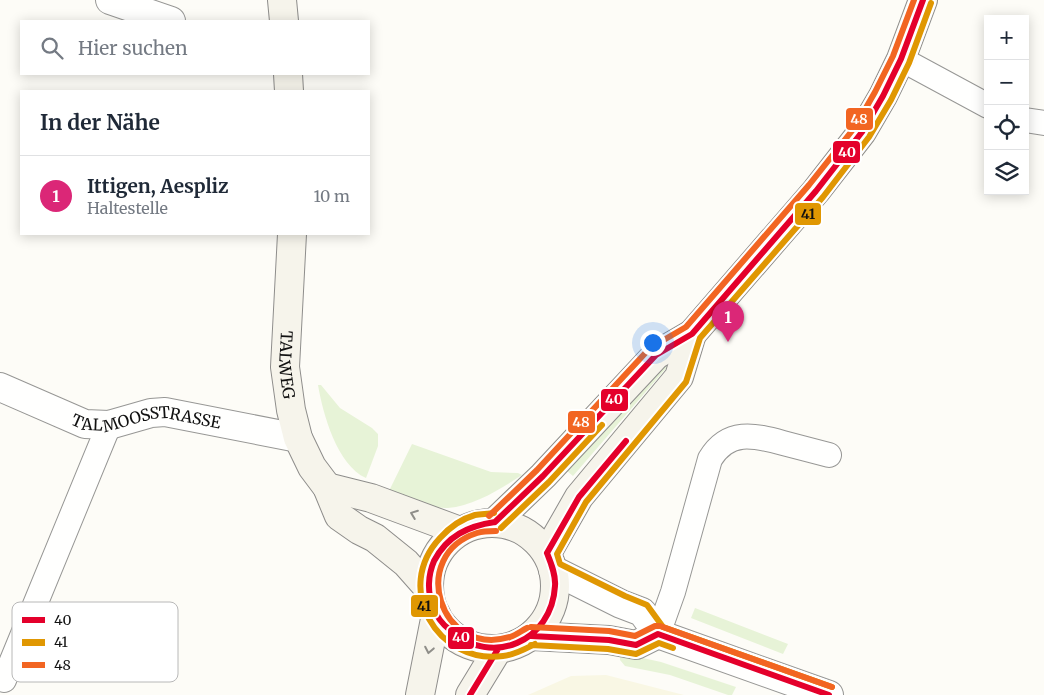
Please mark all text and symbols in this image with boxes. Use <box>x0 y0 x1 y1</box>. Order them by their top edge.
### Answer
map controls <box>984 15 1029 195</box>
button: + <box>984 15 1029 60</box>
search box <box>20 20 370 75</box>
icon: search <box>38 34 66 62</box>
text: Hier suchen <box>78 36 188 60</box>
button: − <box>984 60 1029 105</box>
button: locate <box>984 105 1029 150</box>
line badge: 48 <box>845 107 874 131</box>
text: In der Nähe <box>40 109 160 136</box>
text: 48 <box>850 110 868 128</box>
line badge: 40 <box>832 140 861 164</box>
text: 40 <box>838 143 856 161</box>
button: layers <box>984 150 1029 195</box>
text: Ittigen, Aespliz <box>87 174 229 198</box>
text: 1 <box>52 186 60 206</box>
text: 10 m <box>313 186 350 206</box>
text: Haltestelle <box>87 198 168 218</box>
line badge: 41 <box>794 202 822 226</box>
text: 41 <box>801 205 816 223</box>
pin: 1 <box>712 301 744 342</box>
street label: TALWEG <box>274 330 299 400</box>
your location <box>640 330 666 356</box>
line badge: 40 <box>600 388 629 412</box>
text: 40 <box>605 390 623 408</box>
street label: TALMOOSSTRASSE <box>68 402 223 436</box>
line badge: 48 <box>567 410 596 434</box>
text: 48 <box>572 413 590 431</box>
one-way arrow <box>410 510 419 520</box>
line badge: 41 <box>410 594 439 618</box>
text: 41 <box>417 597 432 615</box>
legend <box>12 602 178 682</box>
text: 40 <box>54 611 71 629</box>
line badge: 40 <box>447 626 475 650</box>
text: 40 <box>452 628 470 646</box>
text: 41 <box>54 633 68 651</box>
one-way arrow <box>424 646 435 655</box>
text: 48 <box>54 656 71 674</box>

